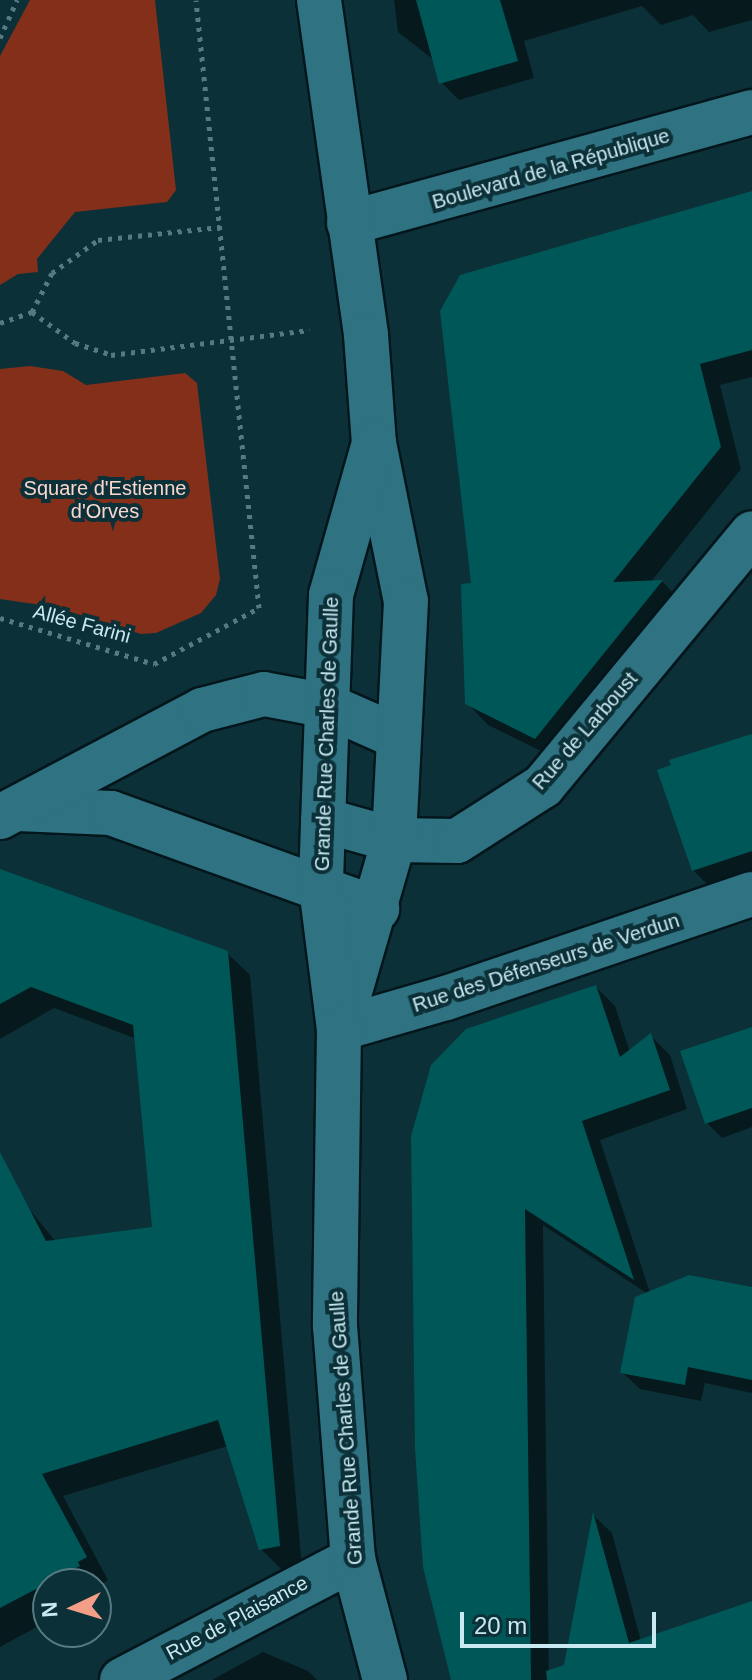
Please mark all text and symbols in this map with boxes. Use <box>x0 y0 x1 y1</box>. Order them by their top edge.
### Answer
street label: Boulevard de la République <box>430 124 672 214</box>
park label: Square d'Estienne d'Orves <box>24 476 186 523</box>
street label: Grande Rue Charles de Gaulle <box>310 596 344 872</box>
street label: Allée Farini <box>31 599 133 649</box>
street label: Rue de Larboust <box>527 667 643 795</box>
street label: Rue des Défenseurs de Verdun <box>410 908 682 1018</box>
street label: Grande Rue Charles de Gaulle <box>324 1290 368 1566</box>
north arrow <box>32 1568 112 1648</box>
street label: Rue de Plaisance <box>162 1571 312 1665</box>
scale bar <box>464 1596 660 1646</box>
text: N <box>37 1601 63 1618</box>
text: 20 m <box>474 1612 527 1639</box>

